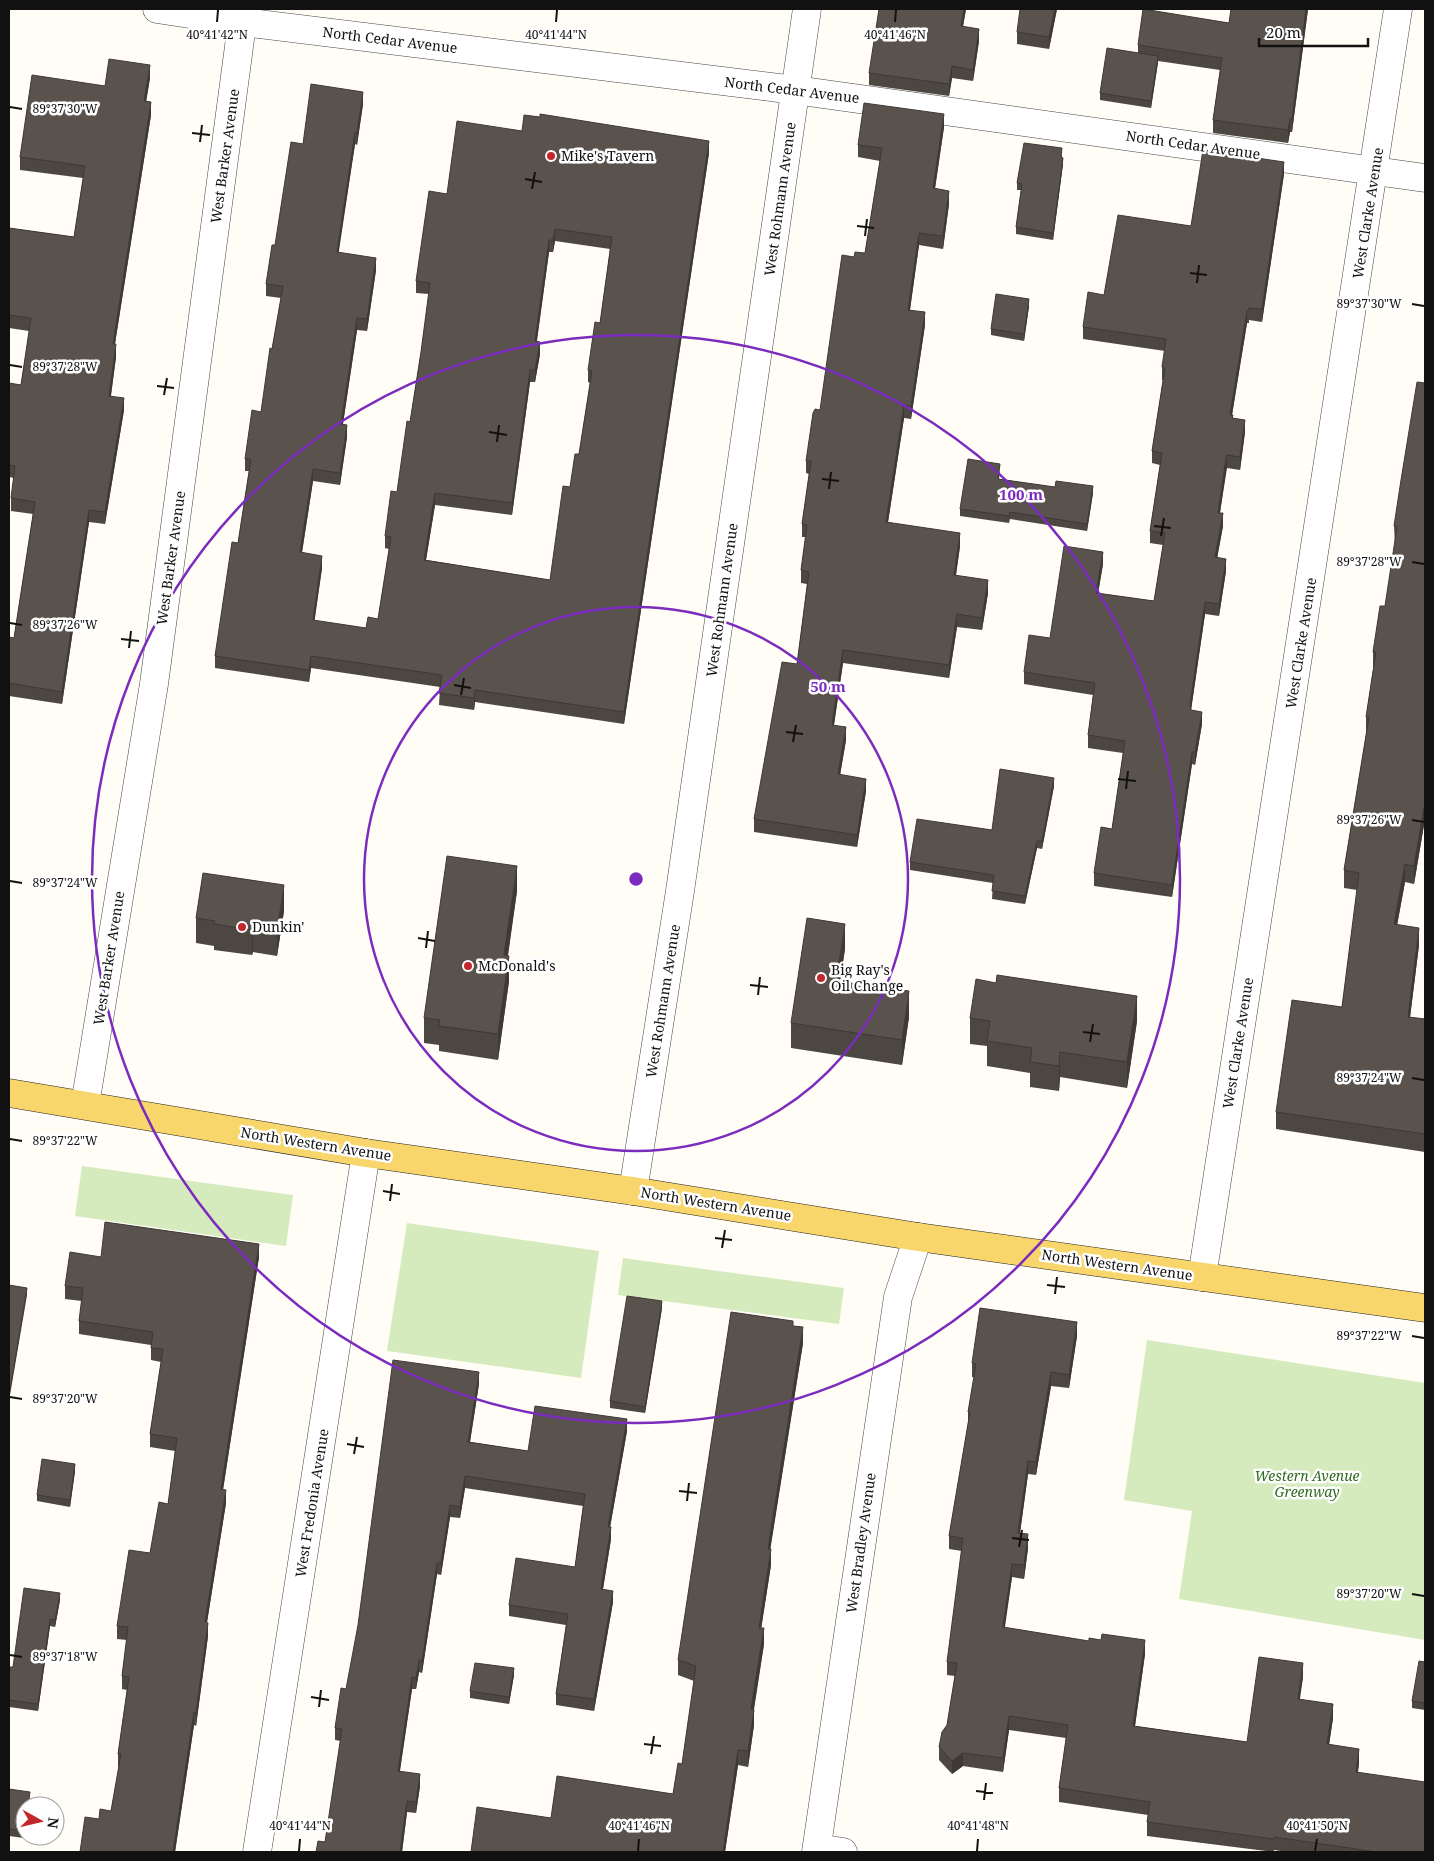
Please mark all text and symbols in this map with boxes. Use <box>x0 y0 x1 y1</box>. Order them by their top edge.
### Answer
scale bar <box>1259 15 1368 47</box>
street label: North Cedar Avenue <box>322 22 459 57</box>
text: 20 m <box>1266 22 1301 42</box>
text: 40°41'42"N <box>186 26 248 43</box>
text: 40°41'44"N <box>525 26 587 43</box>
text: 40°41'46"N <box>864 26 926 43</box>
street label: North Cedar Avenue <box>724 72 861 107</box>
street label: West Barker Avenue <box>206 88 243 224</box>
text: 89°37'30"W <box>32 100 98 117</box>
street label: West Rohmann Avenue <box>759 121 800 277</box>
street label: North Cedar Avenue <box>1125 126 1262 163</box>
place label: Mike's Tavern <box>561 146 654 165</box>
street label: West Clarke Avenue <box>1348 146 1387 280</box>
marker: Mike's Tavern <box>545 150 557 162</box>
text: 89°37'30"W <box>1336 295 1402 312</box>
text: 89°37'28"W <box>32 358 98 375</box>
text: 100 m <box>999 484 1043 504</box>
street label: West Barker Avenue <box>152 490 189 626</box>
street label: West Rohmann Avenue <box>701 522 742 678</box>
text: 89°37'28"W <box>1336 553 1402 570</box>
street label: West Clarke Avenue <box>1281 576 1320 710</box>
text: 89°37'26"W <box>32 616 98 633</box>
text: 50 m <box>810 676 846 696</box>
text: 89°37'26"W <box>1336 811 1402 828</box>
centre of rings <box>627 870 645 888</box>
text: 89°37'24"W <box>32 874 98 891</box>
street label: West Barker Avenue <box>89 890 128 1026</box>
place label: Dunkin' <box>252 917 304 936</box>
marker: Dunkin' <box>236 921 248 933</box>
street label: West Rohmann Avenue <box>641 923 684 1079</box>
place label: McDonald's <box>478 956 556 975</box>
marker: McDonald's <box>462 960 474 972</box>
place label: Big Ray's Oil Change <box>831 960 903 995</box>
marker: Big Ray's Oil Change <box>815 972 827 984</box>
street label: West Clarke Avenue <box>1218 976 1257 1110</box>
text: 89°37'24"W <box>1336 1069 1402 1086</box>
street label: North Western Avenue <box>239 1122 393 1165</box>
text: 89°37'22"W <box>32 1132 98 1149</box>
street label: North Western Avenue <box>639 1182 793 1225</box>
street label: North Western Avenue <box>1040 1245 1194 1285</box>
text: 89°37'22"W <box>1336 1327 1402 1344</box>
text: 89°37'20"W <box>32 1390 98 1407</box>
street label: West Fredonia Avenue <box>290 1427 333 1579</box>
park label: Western Avenue Greenway <box>1255 1466 1360 1501</box>
street label: West Bradley Avenue <box>841 1472 880 1614</box>
text: 89°37'20"W <box>1336 1585 1402 1602</box>
text: 89°37'18"W <box>32 1648 98 1665</box>
north arrow <box>15 1796 65 1846</box>
text: N <box>43 1816 64 1830</box>
text: 40°41'44"N <box>269 1817 331 1834</box>
text: 40°41'46"N <box>608 1817 670 1834</box>
text: 40°41'48"N <box>947 1817 1009 1834</box>
text: 40°41'50"N <box>1286 1817 1348 1834</box>

